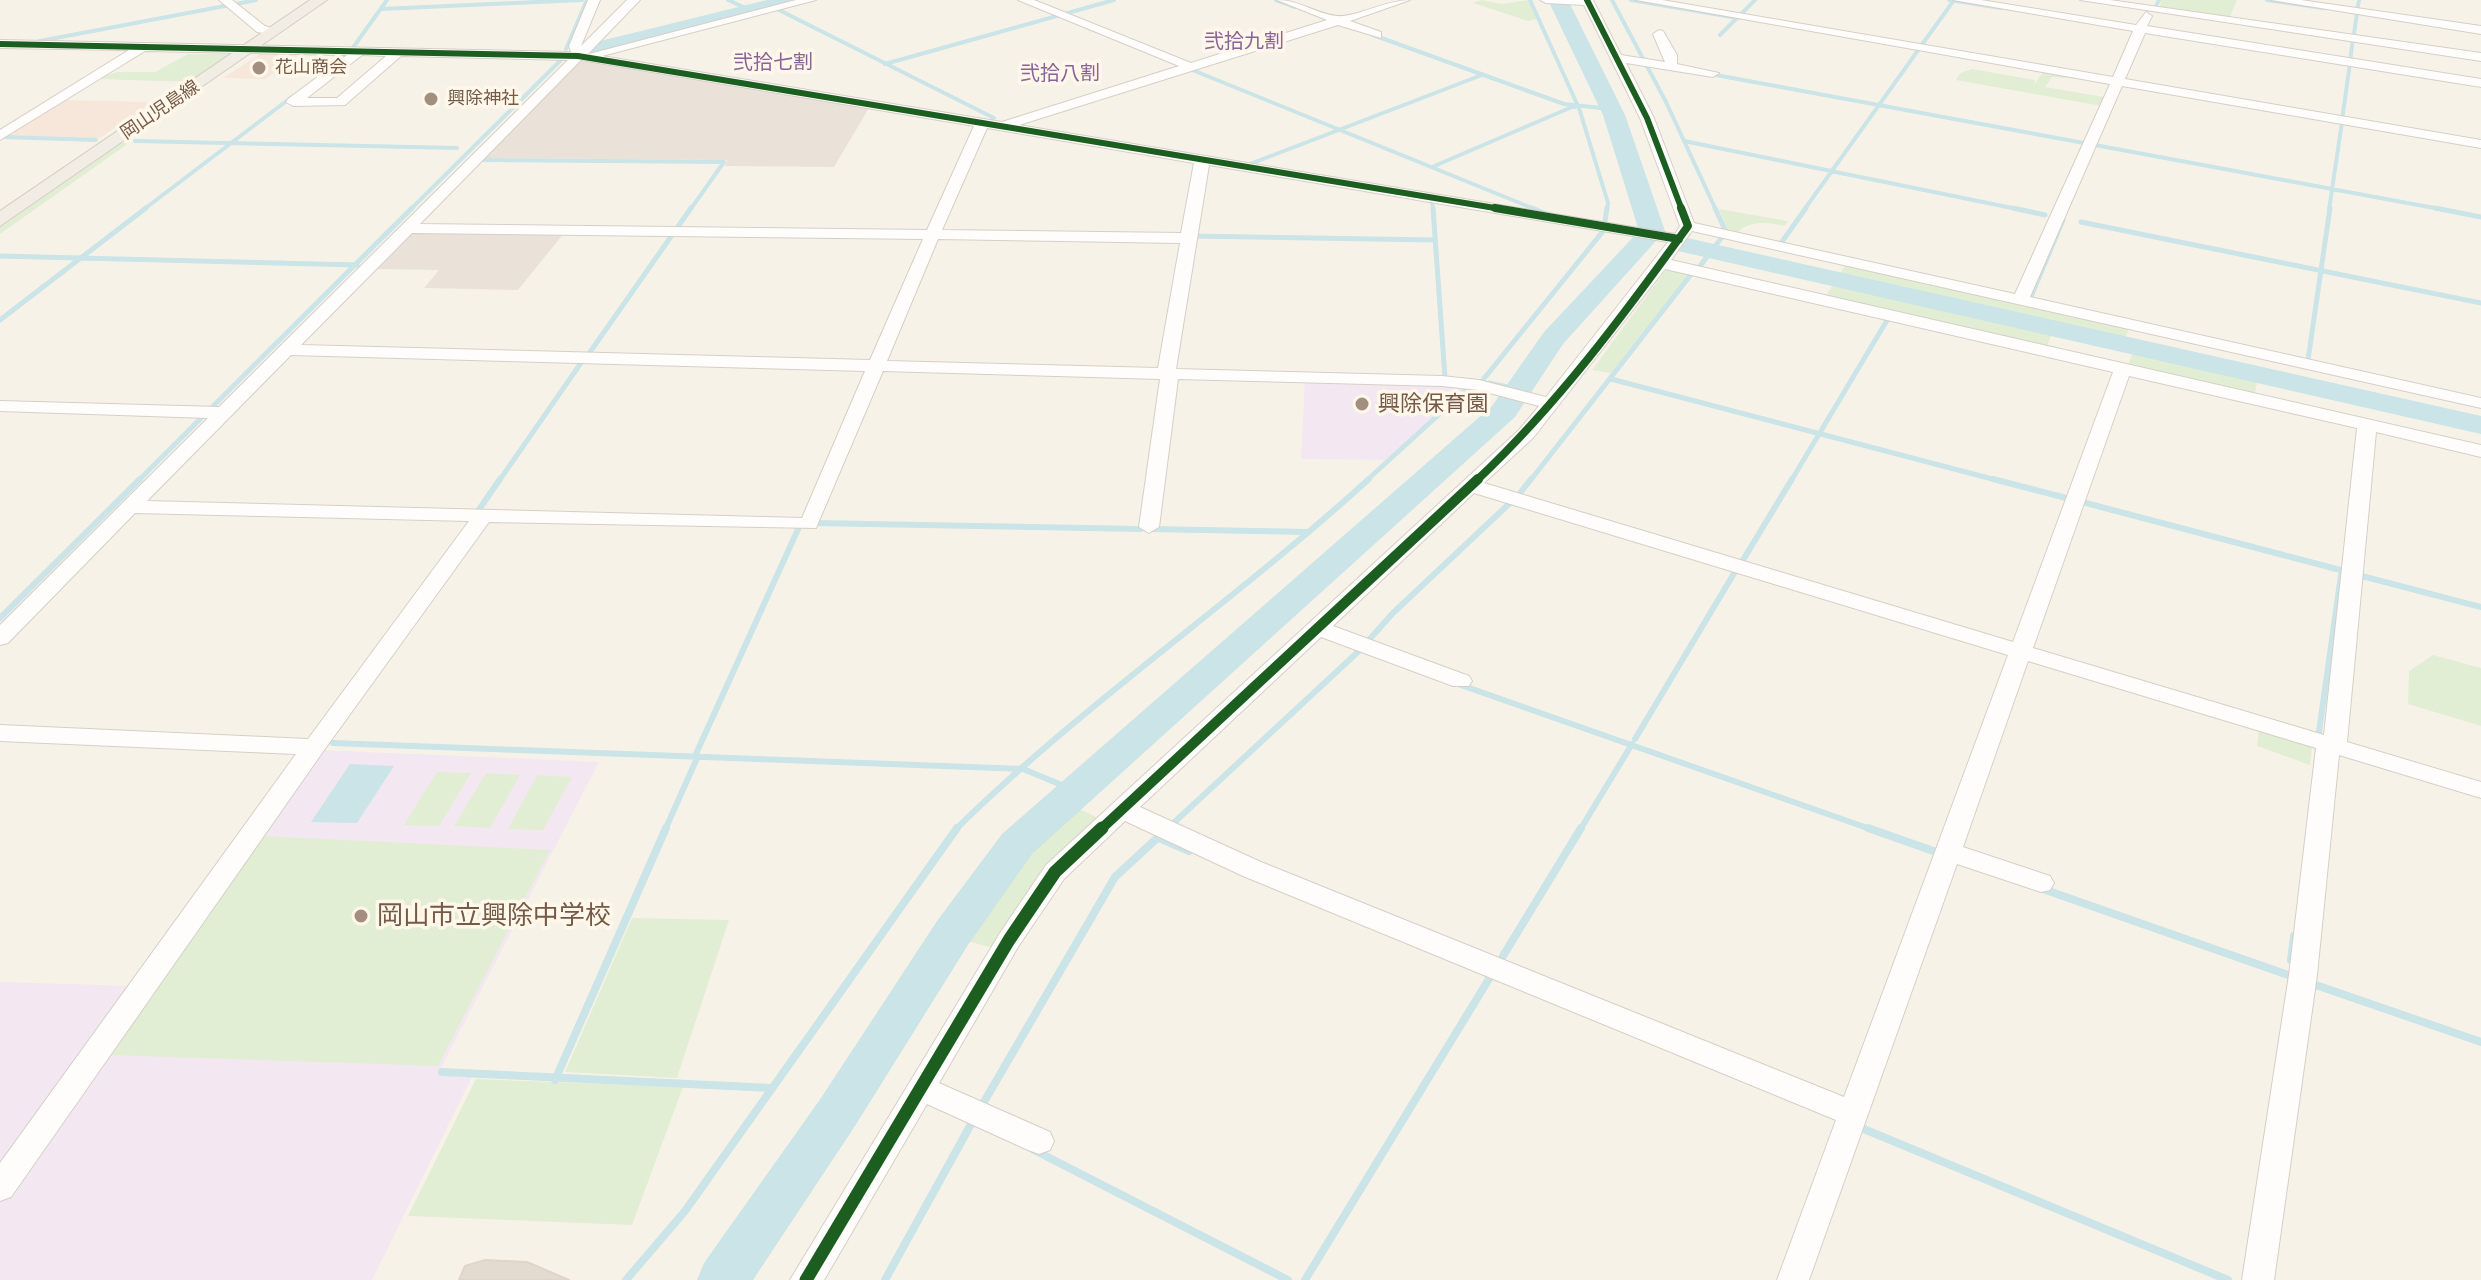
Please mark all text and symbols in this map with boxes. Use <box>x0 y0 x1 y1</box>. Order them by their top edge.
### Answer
district label: 弐拾九割 <box>1204 30 1284 54</box>
district label: 弐拾七割 <box>733 51 813 75</box>
place label: 花山商会 <box>275 57 347 79</box>
marker: 花山商会 <box>250 59 268 77</box>
district label: 弐拾八割 <box>1020 62 1100 86</box>
street label: 岡山児島線 <box>117 76 203 144</box>
place label: 興除神社 <box>447 88 519 110</box>
marker: 興除神社 <box>422 90 440 108</box>
place label: 興除保育園 <box>1378 391 1488 417</box>
marker: 興除保育園 <box>1353 395 1371 413</box>
place label: 岡山市立興除中学校 <box>377 900 611 932</box>
marker: 岡山市立興除中学校 <box>352 907 370 925</box>

